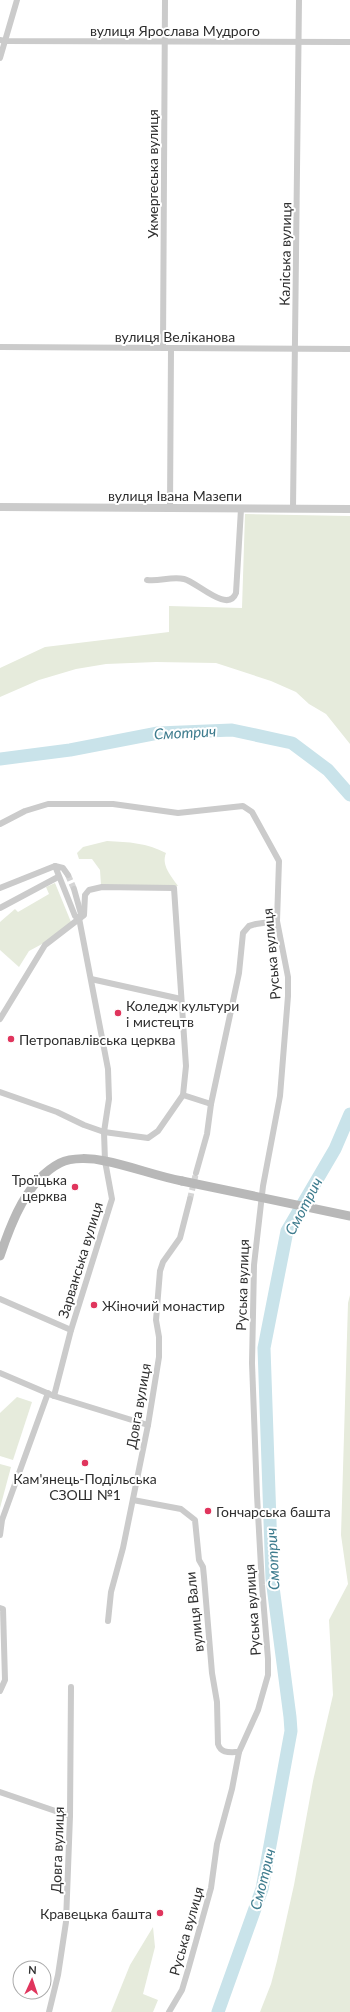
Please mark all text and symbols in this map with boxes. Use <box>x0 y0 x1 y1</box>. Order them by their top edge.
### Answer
street label: вулиця Ярослава Мудрого <box>90 22 260 39</box>
street label: Укмергеська вулиця <box>144 109 161 239</box>
street label: Каліська вулиця <box>276 202 294 306</box>
street label: вулиця Веліканова <box>115 328 235 345</box>
street label: вулиця Івана Мазепи <box>108 487 242 504</box>
water label: Смотрич <box>153 721 217 743</box>
street label: Руська вулиця <box>259 908 283 1000</box>
place label: Коледж культури і мистецтв <box>126 997 239 1030</box>
marker: Коледж культури і мистецтв <box>113 1008 123 1018</box>
place label: Петропавлівська церква <box>19 1031 175 1048</box>
marker: Петропавлівська церква <box>6 1034 16 1044</box>
place label: Троїцька церква <box>12 1171 67 1204</box>
water label: Смотрич <box>280 1174 326 1238</box>
marker: Троїцька церква <box>70 1182 80 1192</box>
street label: Зарванська вулиця <box>54 1200 106 1320</box>
street label: Руська вулиця <box>232 1239 252 1331</box>
place label: Жіночий монастир <box>102 1297 225 1314</box>
marker: Жіночий монастир <box>89 1300 99 1310</box>
street label: Довга вулиця <box>122 1362 154 1450</box>
marker: Кам'янець-Подільська СЗОШ №1 <box>80 1458 90 1468</box>
place label: Кам'янець-Подільська СЗОШ №1 <box>13 1470 157 1503</box>
place label: Гончарська башта <box>216 1503 331 1520</box>
marker: Гончарська башта <box>203 1506 213 1516</box>
water label: Смотрич <box>261 1527 283 1591</box>
street label: Руська вулиця <box>240 1564 264 1656</box>
street label: вулиця Вали <box>181 1571 207 1653</box>
street label: Довга вулиця <box>47 1806 67 1894</box>
water label: Смотрич <box>246 1847 278 1911</box>
street label: Руська вулиця <box>165 1885 207 1977</box>
place label: Кравецька башта <box>40 1905 152 1922</box>
marker: Кравецька башта <box>155 1908 165 1918</box>
north arrow <box>12 1960 52 2000</box>
text: N <box>28 1963 37 1976</box>

